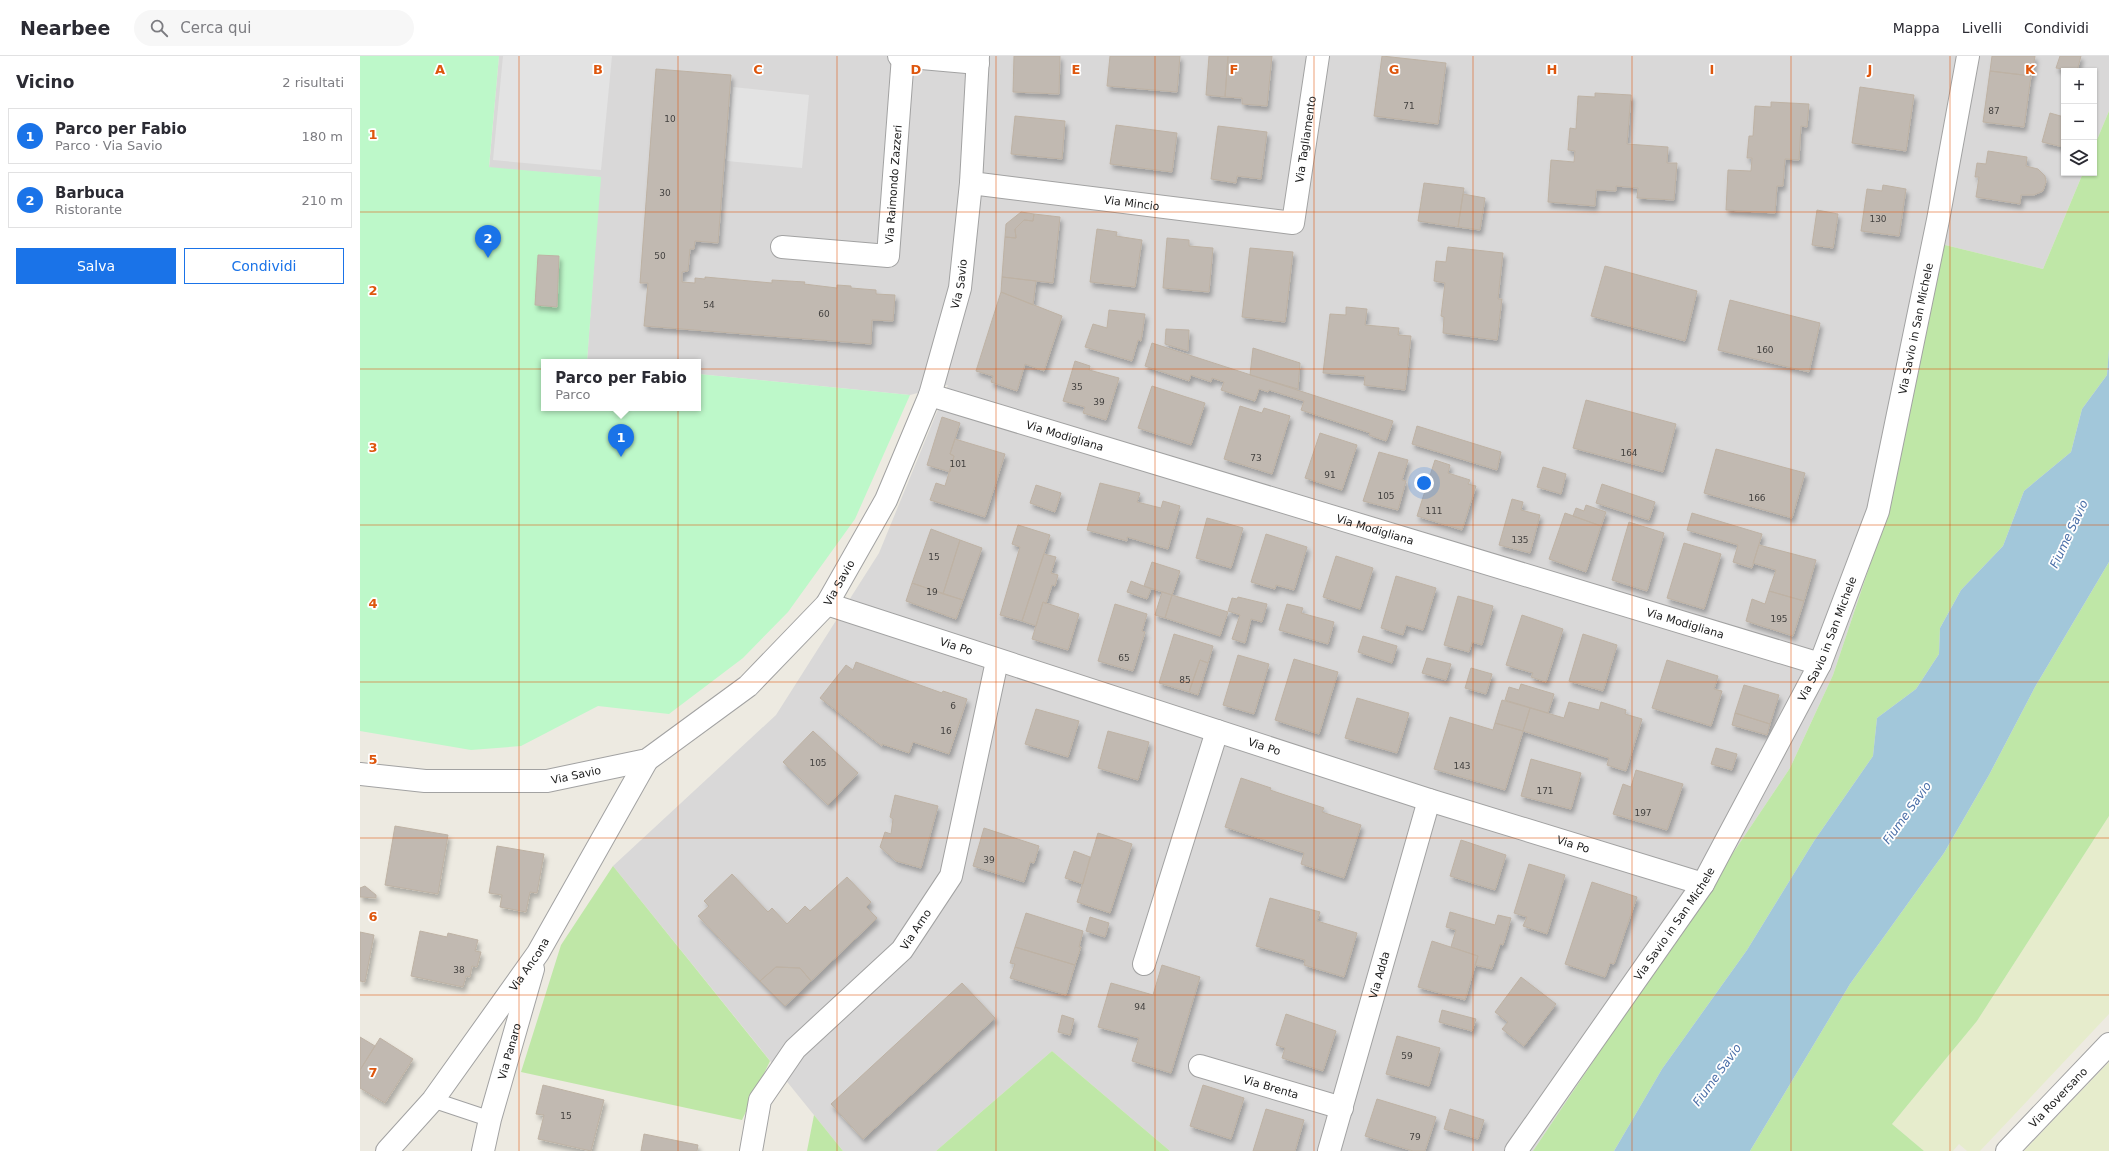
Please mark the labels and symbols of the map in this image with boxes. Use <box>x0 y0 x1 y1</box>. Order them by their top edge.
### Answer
text: A <box>435 62 445 77</box>
text: B <box>593 62 603 77</box>
text: C <box>753 62 763 77</box>
text: D <box>911 62 922 77</box>
text: E <box>1072 62 1080 77</box>
text: F <box>1230 62 1238 77</box>
text: G <box>1389 62 1399 77</box>
text: H <box>1547 62 1557 77</box>
text: I <box>1710 62 1714 77</box>
text: J <box>1867 62 1872 77</box>
text: K <box>2025 62 2036 77</box>
street label: Via Tagliamento <box>1293 95 1319 184</box>
house number: 71 <box>1403 101 1415 111</box>
house number: 87 <box>1988 106 2000 116</box>
house number: 10 <box>664 114 676 124</box>
street label: Via Raimondo Zazzeri <box>883 124 905 245</box>
text: 1 <box>368 127 378 142</box>
house number: 30 <box>659 188 671 198</box>
street label: Via Mincio <box>1103 194 1161 213</box>
house number: 130 <box>1869 214 1887 224</box>
pin: 2 <box>475 225 501 258</box>
house number: 50 <box>654 251 666 261</box>
street label: Via Savio <box>948 258 970 311</box>
street label: Via Savio in San Michele <box>1896 261 1936 396</box>
text: 2 <box>368 283 378 298</box>
house number: 54 <box>703 300 715 310</box>
house number: 60 <box>818 309 830 319</box>
house number: 160 <box>1756 345 1774 355</box>
house number: 35 <box>1071 382 1083 392</box>
house number: 39 <box>1093 397 1105 407</box>
street label: Via Modigliana <box>1024 418 1105 454</box>
pin: 1 <box>608 424 634 457</box>
text: 3 <box>368 440 378 455</box>
house number: 164 <box>1620 448 1638 458</box>
house number: 73 <box>1250 453 1262 463</box>
house number: 101 <box>949 459 967 469</box>
house number: 91 <box>1324 470 1336 480</box>
your location <box>1414 473 1434 493</box>
house number: 105 <box>1377 491 1395 501</box>
house number: 166 <box>1748 493 1766 503</box>
water label: Fiume Savio <box>2047 498 2091 570</box>
house number: 111 <box>1425 506 1443 516</box>
street label: Via Modigliana <box>1335 512 1415 548</box>
house number: 135 <box>1511 535 1529 545</box>
house number: 15 <box>928 552 940 562</box>
street label: Via Savio <box>821 558 858 608</box>
street label: Via Savio in San Michele <box>1795 575 1860 704</box>
house number: 19 <box>926 587 938 597</box>
text: 4 <box>368 596 378 611</box>
street label: Via Modigliana <box>1645 606 1726 642</box>
house number: 195 <box>1770 614 1788 624</box>
street label: Via Po <box>938 635 974 658</box>
house number: 65 <box>1118 653 1130 663</box>
house number: 85 <box>1179 675 1191 685</box>
house number: 6 <box>950 701 956 711</box>
house number: 16 <box>940 726 952 736</box>
street label: Via Po <box>1246 736 1282 758</box>
text: 5 <box>368 752 378 767</box>
house number: 105 <box>809 758 827 768</box>
house number: 143 <box>1453 761 1471 771</box>
street label: Via Savio <box>550 764 602 787</box>
water label: Fiume Savio <box>1880 779 1934 847</box>
house number: 171 <box>1536 786 1554 796</box>
house number: 197 <box>1634 808 1652 818</box>
street label: Via Po <box>1555 834 1591 856</box>
house number: 39 <box>983 855 995 865</box>
street label: Via Savio in San Michele <box>1632 865 1718 983</box>
street label: Via Arno <box>898 907 934 953</box>
text: 6 <box>368 909 378 924</box>
street label: Via Ancona <box>507 936 552 994</box>
street label: Via Adda <box>1367 950 1393 1000</box>
house number: 38 <box>453 965 465 975</box>
house number: 94 <box>1134 1002 1146 1012</box>
street label: Via Panaro <box>496 1022 524 1081</box>
water label: Fiume Savio <box>1690 1041 1744 1109</box>
house number: 59 <box>1401 1051 1413 1061</box>
text: 7 <box>368 1065 378 1080</box>
street label: Via Roversano <box>2027 1065 2090 1131</box>
street label: Via Brenta <box>1242 1073 1300 1102</box>
house number: 15 <box>560 1111 572 1121</box>
house number: 79 <box>1409 1132 1421 1142</box>

